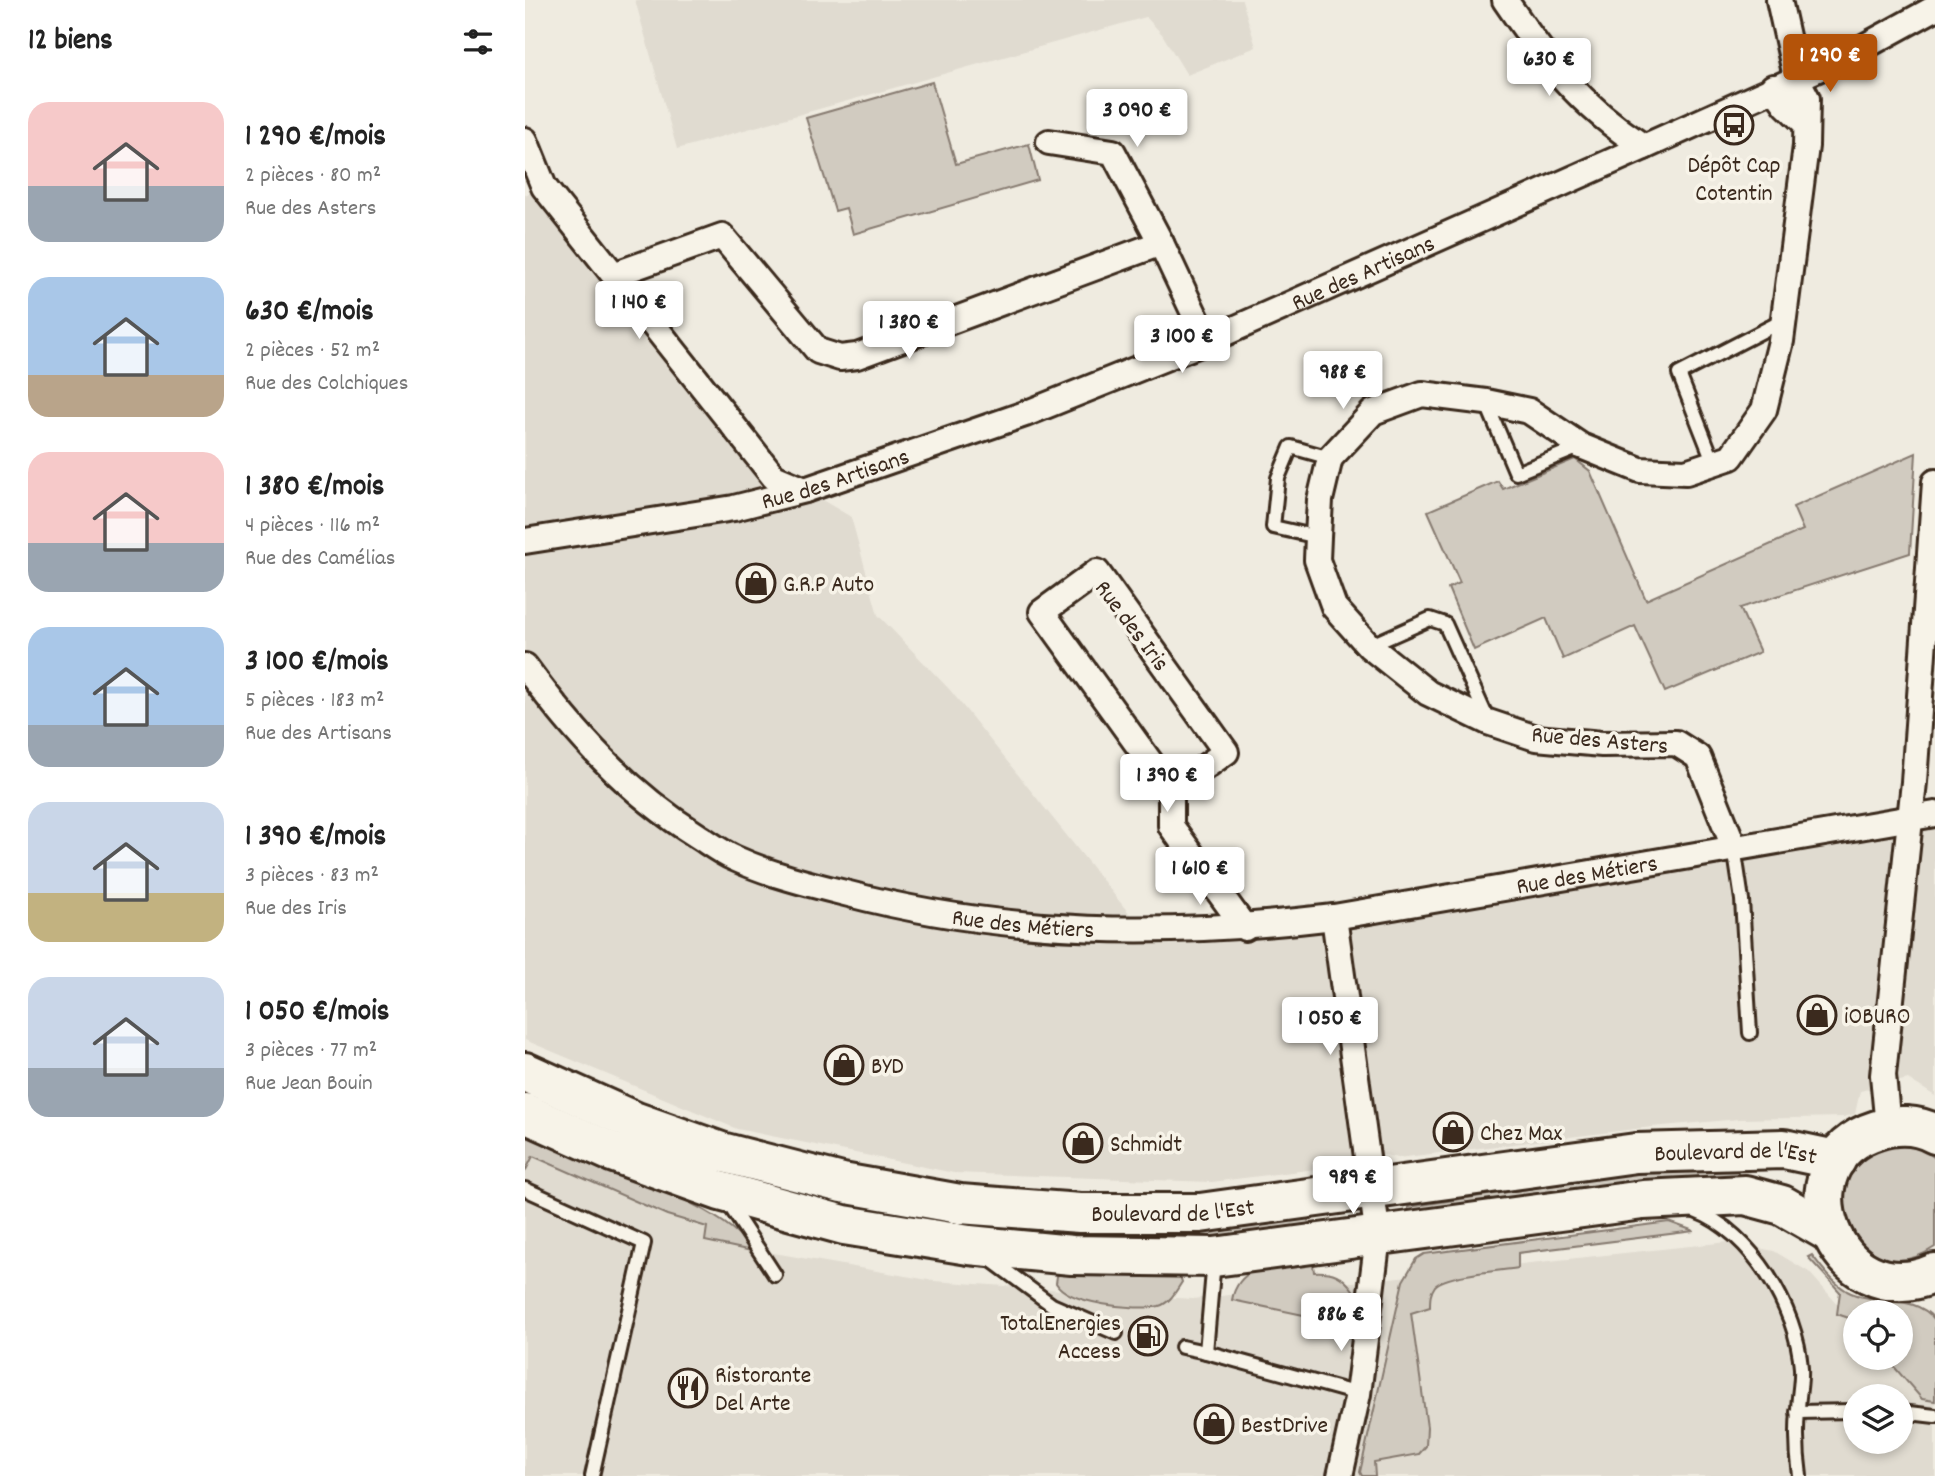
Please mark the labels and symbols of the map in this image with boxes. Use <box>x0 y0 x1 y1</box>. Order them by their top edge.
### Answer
pin: 1 290 € <box>1765 34 1895 94</box>
pin: 630 € <box>1500 38 1598 98</box>
pin: 3 090 € <box>1072 90 1202 149</box>
bus stop icon: Dépôt Cap Cotentin <box>1713 104 1755 146</box>
place label: Dépôt Cap Cotentin <box>1688 150 1781 212</box>
street label: Rue des Artisans <box>1287 228 1441 321</box>
pin: 1 140 € <box>574 282 704 341</box>
pin: 1 380 € <box>844 302 974 361</box>
pin: 3 100 € <box>1117 316 1247 375</box>
pin: 988 € <box>1294 352 1392 411</box>
street label: Rue des Artisans <box>758 441 914 520</box>
shop icon: G.R.P Auto <box>735 562 777 604</box>
place label: G.R.P Auto <box>783 569 874 603</box>
street label: Rue des Iris <box>1085 574 1176 680</box>
street label: Rue des Asters <box>1530 719 1670 765</box>
pin: 1 390 € <box>1102 754 1232 814</box>
pin: 1 610 € <box>1135 848 1265 907</box>
street label: Rue des Métiers <box>1514 848 1661 905</box>
street label: Rue des Métiers <box>949 902 1095 949</box>
shop icon: iOBURO <box>1796 994 1838 1036</box>
pin: 1 050 € <box>1265 998 1395 1057</box>
place label: iOBURO <box>1844 1001 1911 1035</box>
shop icon: BYD <box>823 1044 865 1086</box>
place label: BYD <box>871 1051 904 1085</box>
shop icon: Chez Max <box>1432 1111 1474 1153</box>
place label: Chez Max <box>1480 1118 1562 1152</box>
shop icon: Schmidt <box>1062 1122 1104 1164</box>
place label: Schmidt <box>1110 1129 1182 1163</box>
street label: Boulevard de l'Est <box>1654 1135 1820 1176</box>
pin: 989 € <box>1304 1156 1402 1216</box>
street label: Boulevard de l'Est <box>1091 1192 1257 1233</box>
pin: 886 € <box>1292 1294 1390 1353</box>
place label: TotalEnergies Access <box>1000 1308 1121 1370</box>
fuel station icon: TotalEnergies Access <box>1127 1315 1169 1357</box>
place label: Ristorante Del Arte <box>715 1360 811 1422</box>
restaurant icon: Ristorante Del Arte <box>667 1367 709 1409</box>
shop icon: BestDrive <box>1193 1403 1235 1445</box>
place label: BestDrive <box>1241 1410 1328 1444</box>

